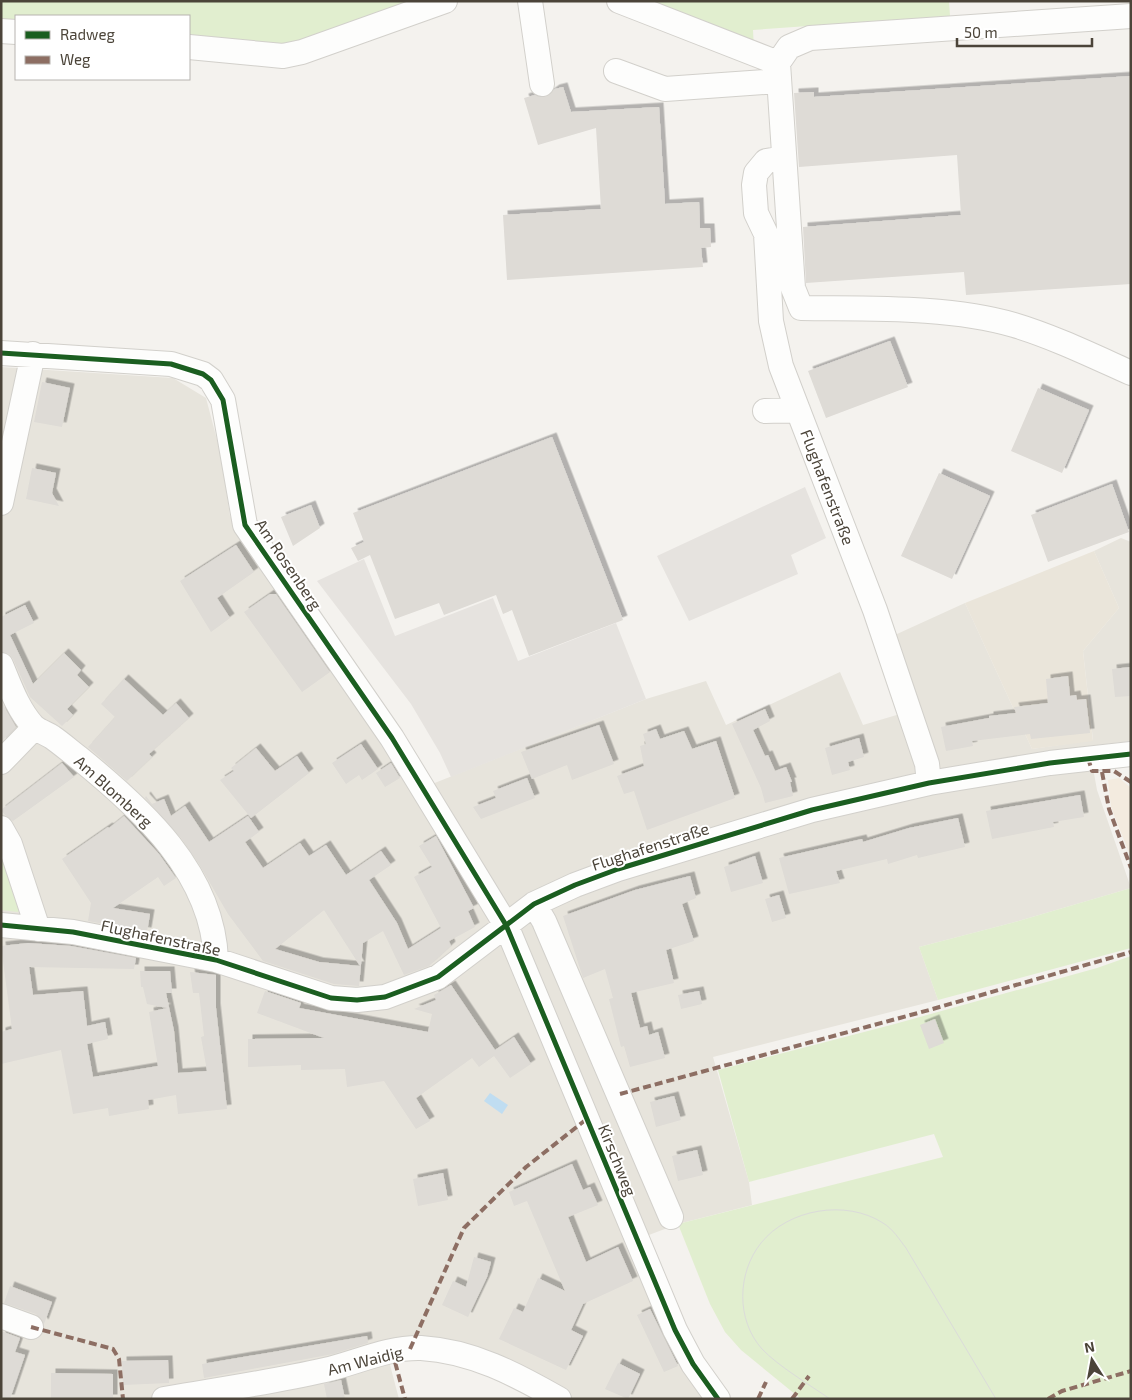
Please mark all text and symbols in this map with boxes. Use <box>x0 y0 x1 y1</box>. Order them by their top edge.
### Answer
legend <box>15 15 190 80</box>
scale bar <box>957 15 1092 47</box>
text: 50 m <box>964 23 998 41</box>
text: Radweg <box>60 25 115 43</box>
text: Weg <box>60 50 91 68</box>
street label: Flughafenstraße <box>797 427 859 547</box>
street label: Am Rosenberg <box>252 515 326 613</box>
street label: Am Blomberg <box>71 751 157 831</box>
street label: Flughafenstraße <box>589 818 711 874</box>
street label: Flughafenstraße <box>99 915 223 959</box>
street label: Kirschweg <box>595 1121 641 1199</box>
north arrow <box>1067 1335 1117 1385</box>
text: N <box>1083 1337 1096 1356</box>
street label: Am Waidig <box>325 1341 405 1379</box>

